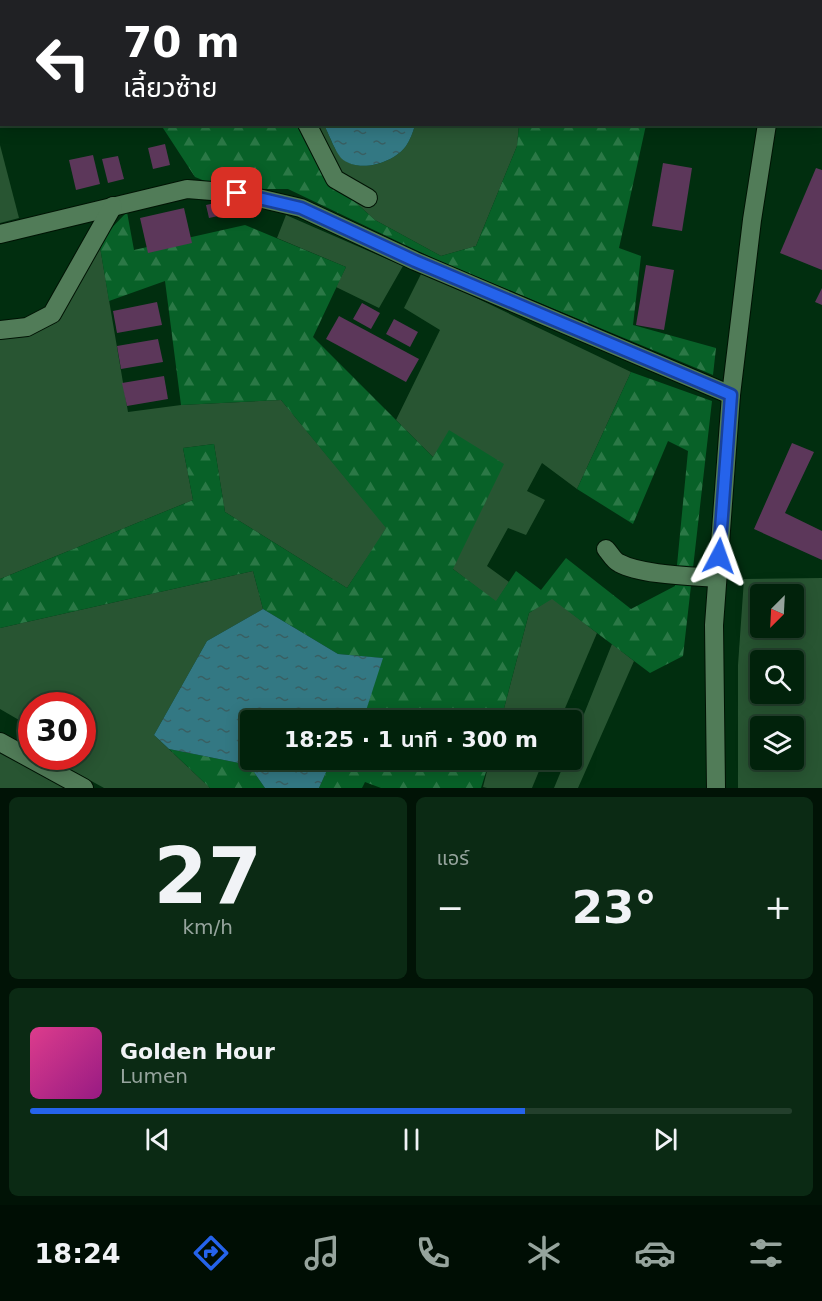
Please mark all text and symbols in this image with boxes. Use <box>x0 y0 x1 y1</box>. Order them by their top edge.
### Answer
text: 70 m <box>123 18 240 67</box>
icon: left <box>24 24 102 102</box>
text: เลี้ยวซ้าย <box>123 72 217 103</box>
pin <box>211 167 262 218</box>
icon: arrive <box>220 176 253 209</box>
position arrow <box>687 524 751 588</box>
north arrow <box>750 584 804 638</box>
map controls <box>750 584 804 770</box>
button: search <box>750 650 804 704</box>
speed limit sign: 30 <box>18 692 96 770</box>
button: layers <box>750 716 804 770</box>
text: 18:25 · 1 นาที · 300 m <box>284 727 538 752</box>
text: 27 <box>153 831 262 921</box>
text: แอร์ <box>437 846 469 870</box>
text: 23° <box>572 881 657 934</box>
text: − <box>437 888 464 927</box>
text: + <box>764 888 792 927</box>
text: km/h <box>183 915 233 939</box>
text: Golden Hour <box>120 1039 275 1064</box>
text: Lumen <box>120 1064 188 1088</box>
icon: previous <box>141 1123 174 1156</box>
icon: pause <box>395 1123 428 1156</box>
icon: next <box>649 1123 682 1156</box>
icon: directions <box>190 1232 232 1274</box>
icon: music <box>301 1232 343 1274</box>
icon: phone <box>412 1232 454 1274</box>
icon: climate <box>523 1232 565 1274</box>
icon: car <box>634 1232 676 1274</box>
icon: filters <box>745 1232 787 1274</box>
text: 18:24 <box>35 1238 121 1269</box>

